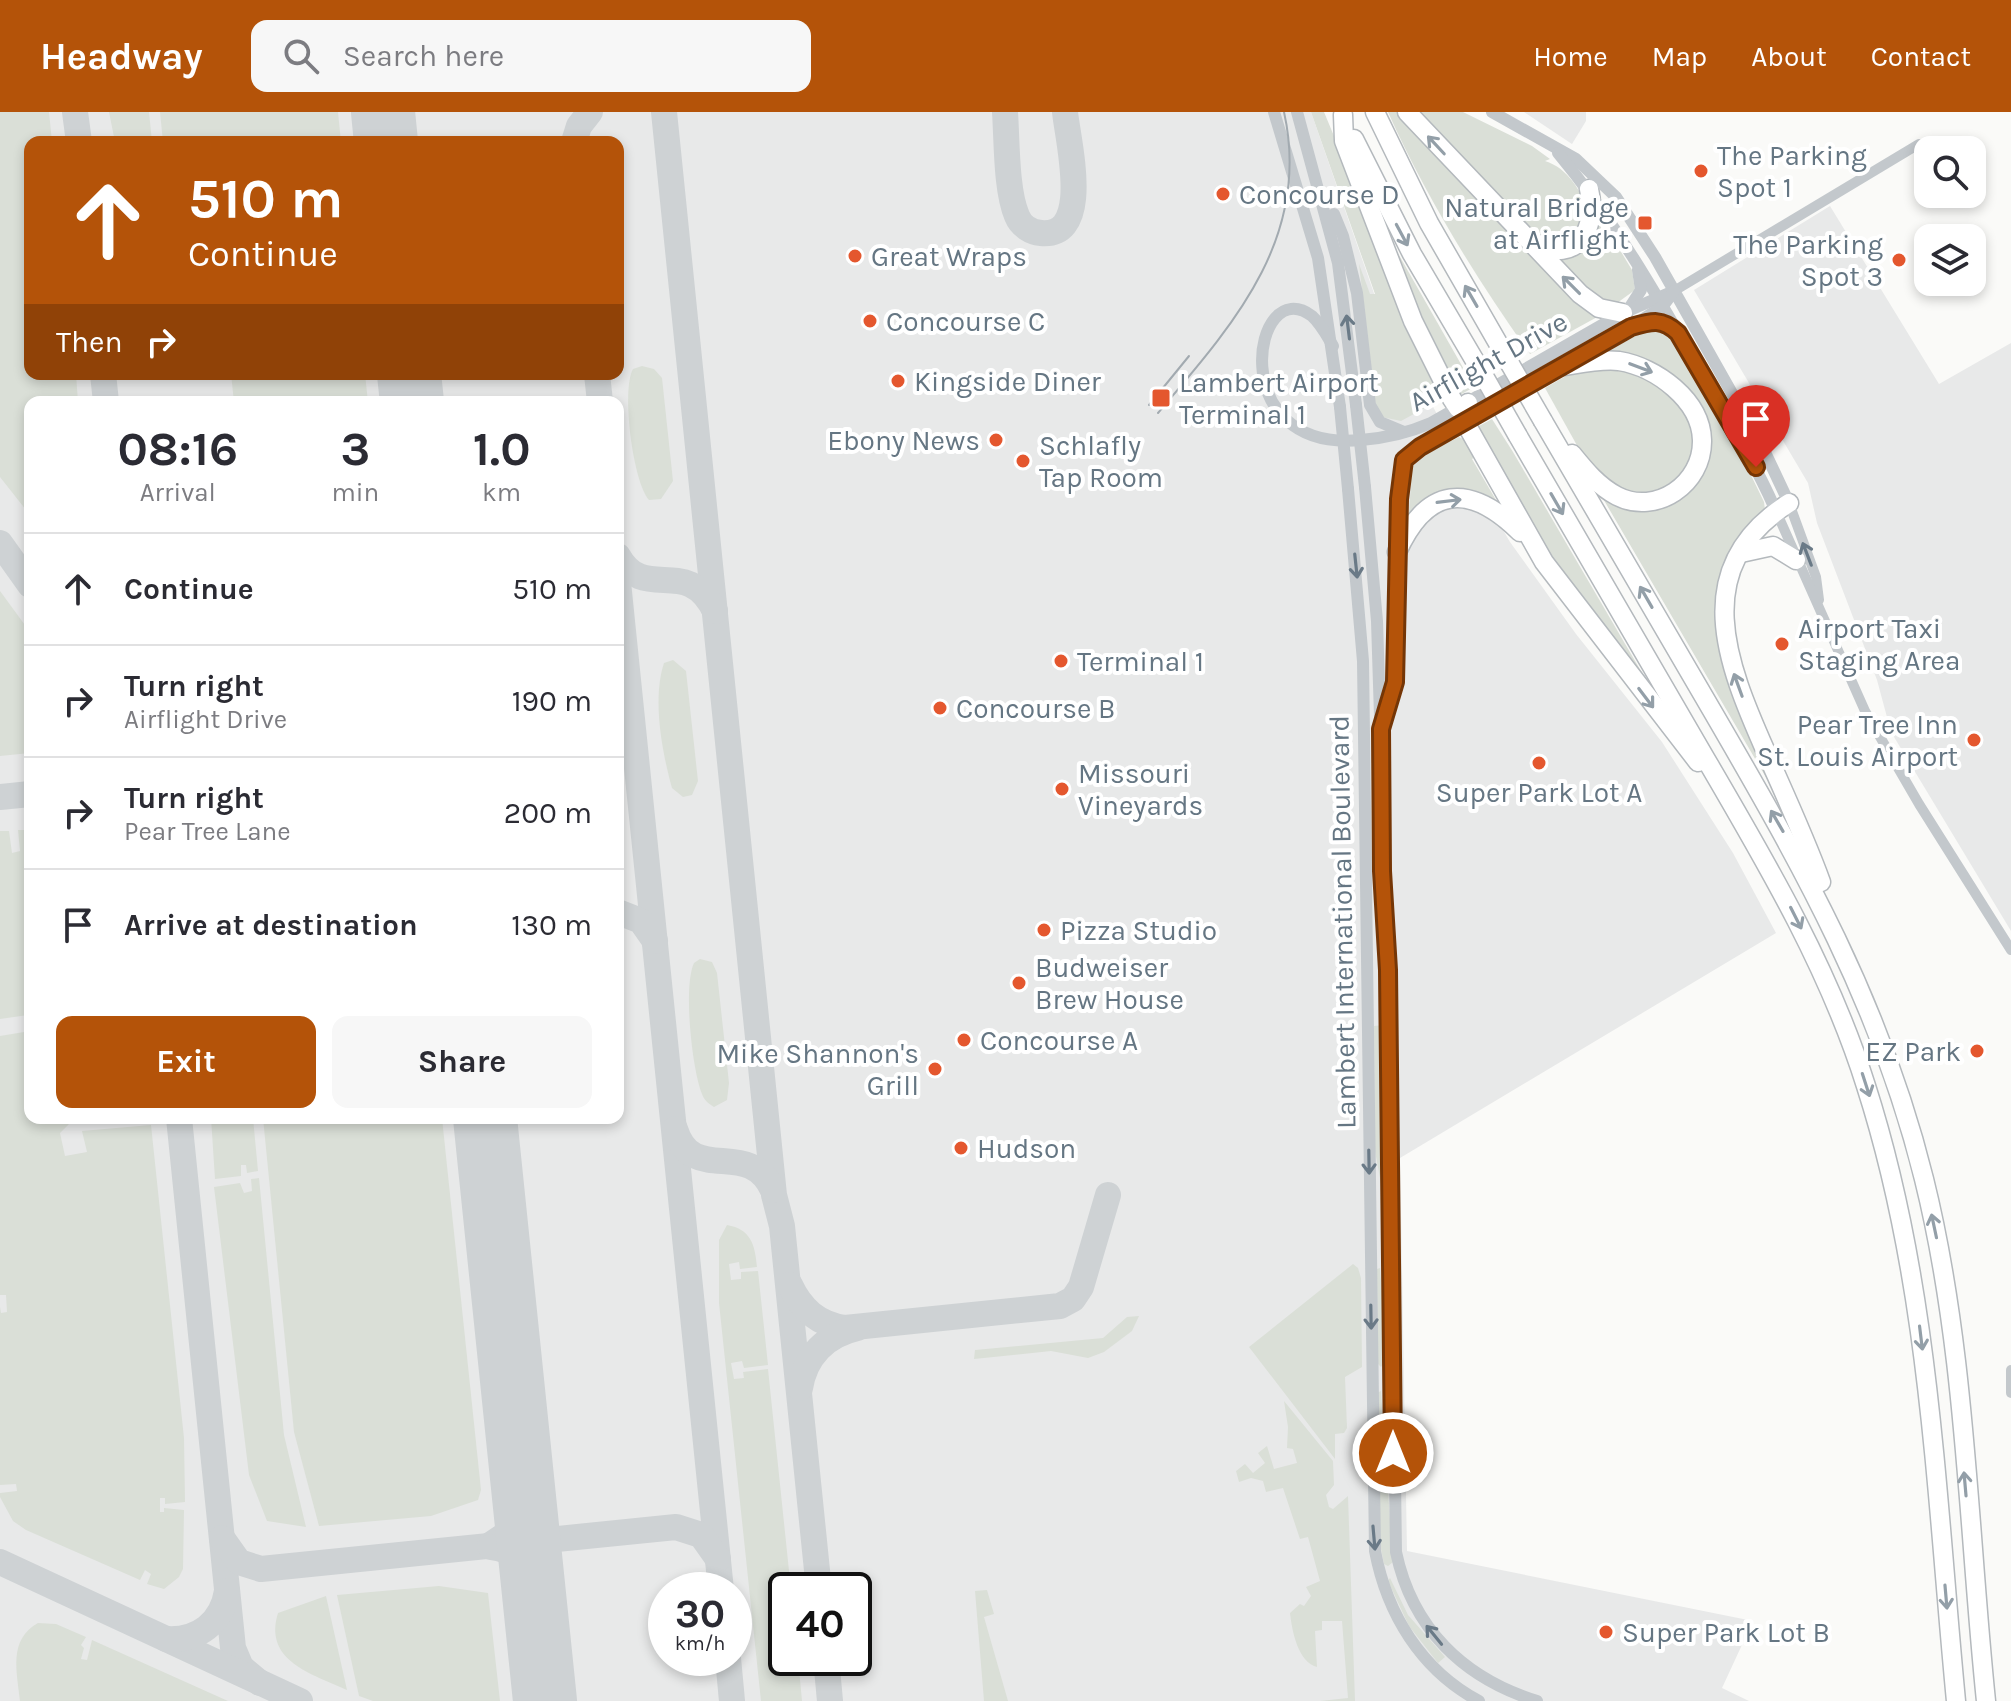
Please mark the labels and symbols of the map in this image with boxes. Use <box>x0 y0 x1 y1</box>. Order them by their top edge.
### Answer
one-way arrow <box>1426 135 1445 155</box>
place label: The Parking Spot 1 <box>1717 139 1867 204</box>
marker: The Parking Spot 1 <box>1692 162 1710 180</box>
place label: Concourse D <box>1239 178 1399 211</box>
marker: Concourse D <box>1214 185 1232 203</box>
place label: Natural Bridge at Airflight <box>1444 191 1629 256</box>
marker: Natural Bridge at Airflight <box>1636 214 1654 232</box>
one-way arrow <box>1395 223 1411 246</box>
place label: The Parking Spot 3 <box>1733 228 1883 293</box>
place label: Great Wraps <box>871 240 1027 273</box>
marker: Great Wraps <box>846 247 864 265</box>
marker: The Parking Spot 3 <box>1890 251 1908 269</box>
one-way arrow <box>1562 276 1581 295</box>
one-way arrow <box>1463 285 1479 308</box>
street label: Airflight Drive <box>1403 304 1573 418</box>
place label: Concourse C <box>886 305 1045 338</box>
marker: Concourse C <box>861 312 879 330</box>
one-way arrow <box>1341 314 1356 341</box>
one-way arrow <box>1628 362 1653 377</box>
place label: Kingside Diner <box>914 365 1102 398</box>
place label: Lambert Airport Terminal 1 <box>1179 366 1379 431</box>
marker: Kingside Diner <box>889 372 907 390</box>
pin <box>1722 385 1790 467</box>
marker: Lambert Airport Terminal 1 <box>1150 387 1172 409</box>
place label: Ebony News <box>827 424 980 457</box>
place label: Schlafly Tap Room <box>1039 429 1163 494</box>
marker: Ebony News <box>987 431 1005 449</box>
marker: Schlafly Tap Room <box>1014 452 1032 470</box>
one-way arrow <box>1550 492 1566 515</box>
one-way arrow <box>1435 493 1461 508</box>
one-way arrow <box>1799 542 1813 566</box>
one-way arrow <box>1348 552 1363 579</box>
one-way arrow <box>1638 585 1653 609</box>
place label: Airport Taxi Staging Area <box>1798 612 1960 677</box>
marker: Airport Taxi Staging Area <box>1773 635 1791 653</box>
place label: Terminal 1 <box>1077 645 1204 678</box>
marker: Terminal 1 <box>1052 652 1070 670</box>
one-way arrow <box>1730 673 1744 698</box>
one-way arrow <box>1638 687 1655 708</box>
place label: Concourse B <box>956 692 1115 725</box>
marker: Concourse B <box>931 699 949 717</box>
place label: Pear Tree Inn St. Louis Airport <box>1757 708 1958 773</box>
street label: Lambert International Boulevard <box>1322 715 1363 1129</box>
marker: Pear Tree Inn St. Louis Airport <box>1965 731 1983 749</box>
marker: Super Park Lot A <box>1530 754 1548 772</box>
place label: Missouri Vineyards <box>1078 757 1203 822</box>
place label: Super Park Lot A <box>1436 776 1642 809</box>
marker: Missouri Vineyards <box>1053 780 1071 798</box>
one-way arrow <box>1769 810 1785 833</box>
one-way arrow <box>1788 905 1804 929</box>
place label: Pizza Studio <box>1060 914 1217 947</box>
marker: Pizza Studio <box>1035 921 1053 939</box>
place label: Budweiser Brew House <box>1035 951 1184 1016</box>
marker: Budweiser Brew House <box>1010 974 1028 992</box>
place label: Concourse A <box>980 1024 1138 1057</box>
marker: Concourse A <box>955 1031 973 1049</box>
place label: EZ Park <box>1865 1035 1961 1068</box>
place label: Mike Shannon's Grill <box>716 1037 919 1102</box>
marker: EZ Park <box>1968 1042 1986 1060</box>
marker: Mike Shannon's Grill <box>926 1060 944 1078</box>
one-way arrow <box>1859 1072 1874 1097</box>
place label: Hudson <box>977 1132 1076 1165</box>
marker: Hudson <box>952 1139 970 1157</box>
one-way arrow <box>1361 1148 1377 1175</box>
one-way arrow <box>1926 1214 1941 1239</box>
one-way arrow <box>1363 1303 1379 1330</box>
one-way arrow <box>1914 1325 1929 1351</box>
position arrow <box>1351 1411 1435 1495</box>
one-way arrow <box>1958 1471 1973 1498</box>
one-way arrow <box>1367 1525 1382 1551</box>
speed limit sign: 40 <box>768 1572 872 1676</box>
one-way arrow <box>1939 1583 1954 1610</box>
place label: Super Park Lot B <box>1622 1616 1830 1649</box>
marker: Super Park Lot B <box>1597 1623 1615 1641</box>
one-way arrow <box>1426 1625 1444 1646</box>

